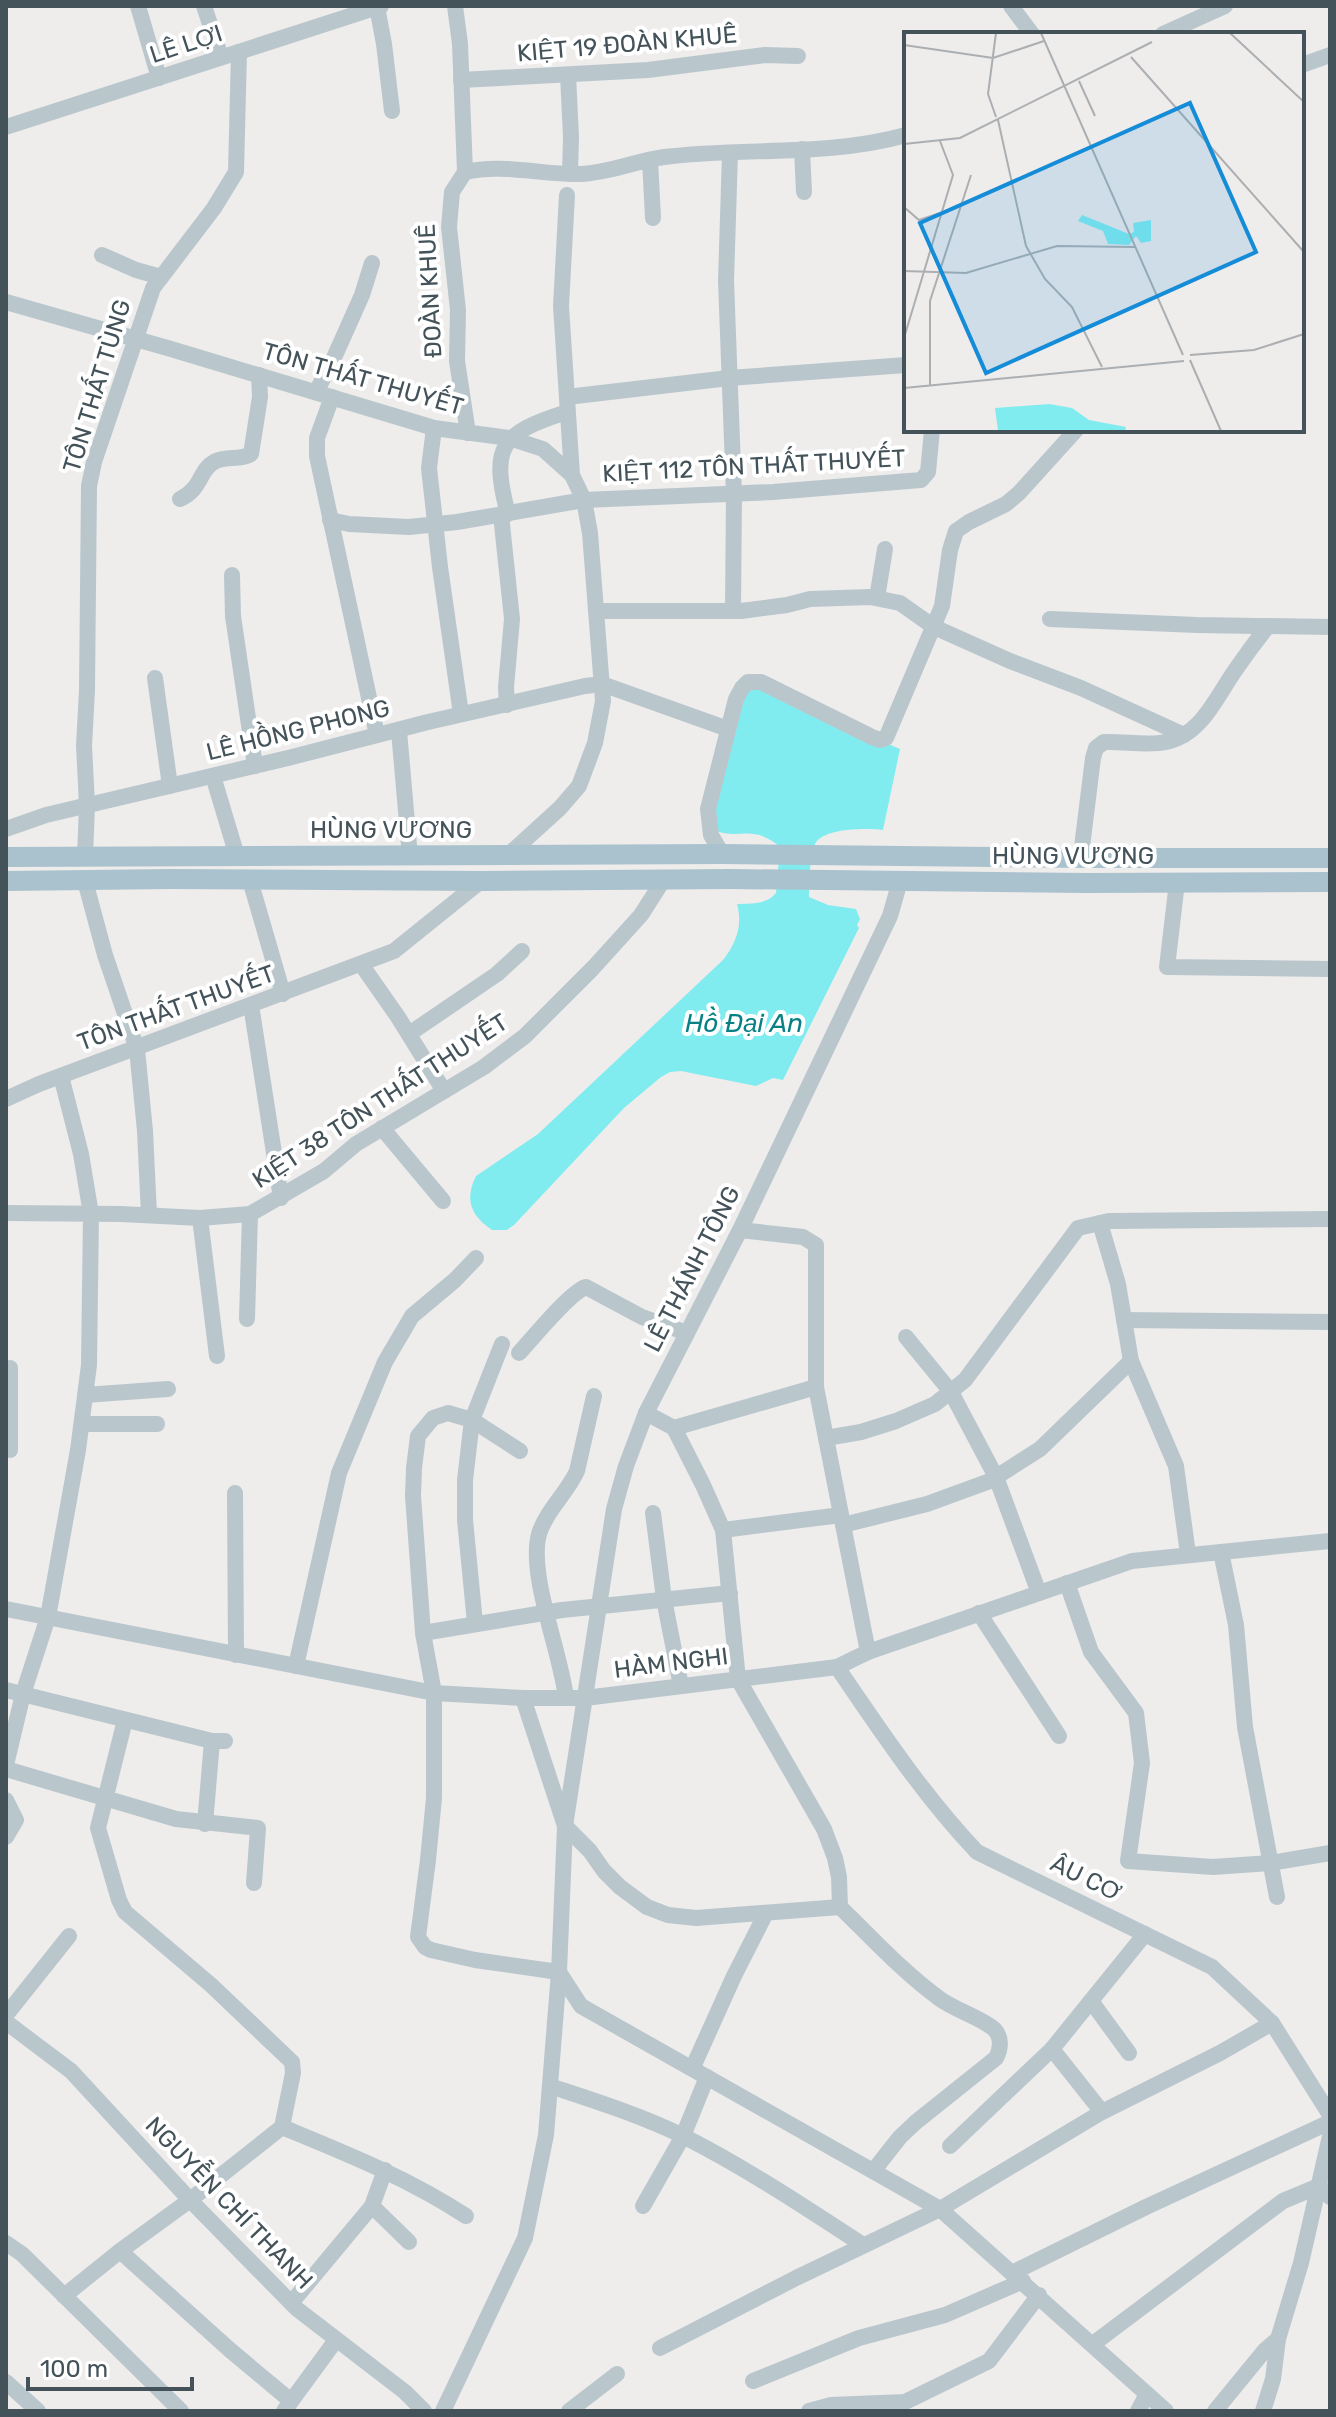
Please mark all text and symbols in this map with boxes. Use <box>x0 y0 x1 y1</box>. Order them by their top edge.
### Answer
street label: LÊ LỢI <box>146 19 226 69</box>
street label: KIỆT 19 ĐOÀN KHUÊ <box>516 20 738 68</box>
inset map <box>904 32 1304 432</box>
street label: ĐOÀN KHUÊ <box>413 223 447 359</box>
street label: TÔN THẤT TÙNG <box>53 295 137 476</box>
street label: TÔN THẤT THUYẾT <box>259 333 468 421</box>
street label: KIỆT 112 TÔN THẤT THUYẾT <box>601 440 906 488</box>
street label: LÊ HỒNG PHONG <box>202 689 393 766</box>
street label: HÙNG VƯƠNG <box>310 816 472 844</box>
street label: HÙNG VƯƠNG <box>992 842 1154 870</box>
street label: TÔN THẤT THUYẾT <box>72 955 278 1057</box>
street label: KIỆT 38 TÔN THẤT THUYẾT <box>245 1004 513 1194</box>
water label: Hồ Đại An <box>685 1006 803 1039</box>
street label: LÊ THÁNH TÔNG <box>638 1181 746 1357</box>
street label: HÀM NGHI <box>612 1642 730 1684</box>
street label: ÂU CƠ <box>1046 1849 1126 1907</box>
street label: NGUYỄN CHÍ THANH <box>140 2109 321 2295</box>
scale bar <box>28 2341 192 2391</box>
text: 100 m <box>40 2355 108 2383</box>

